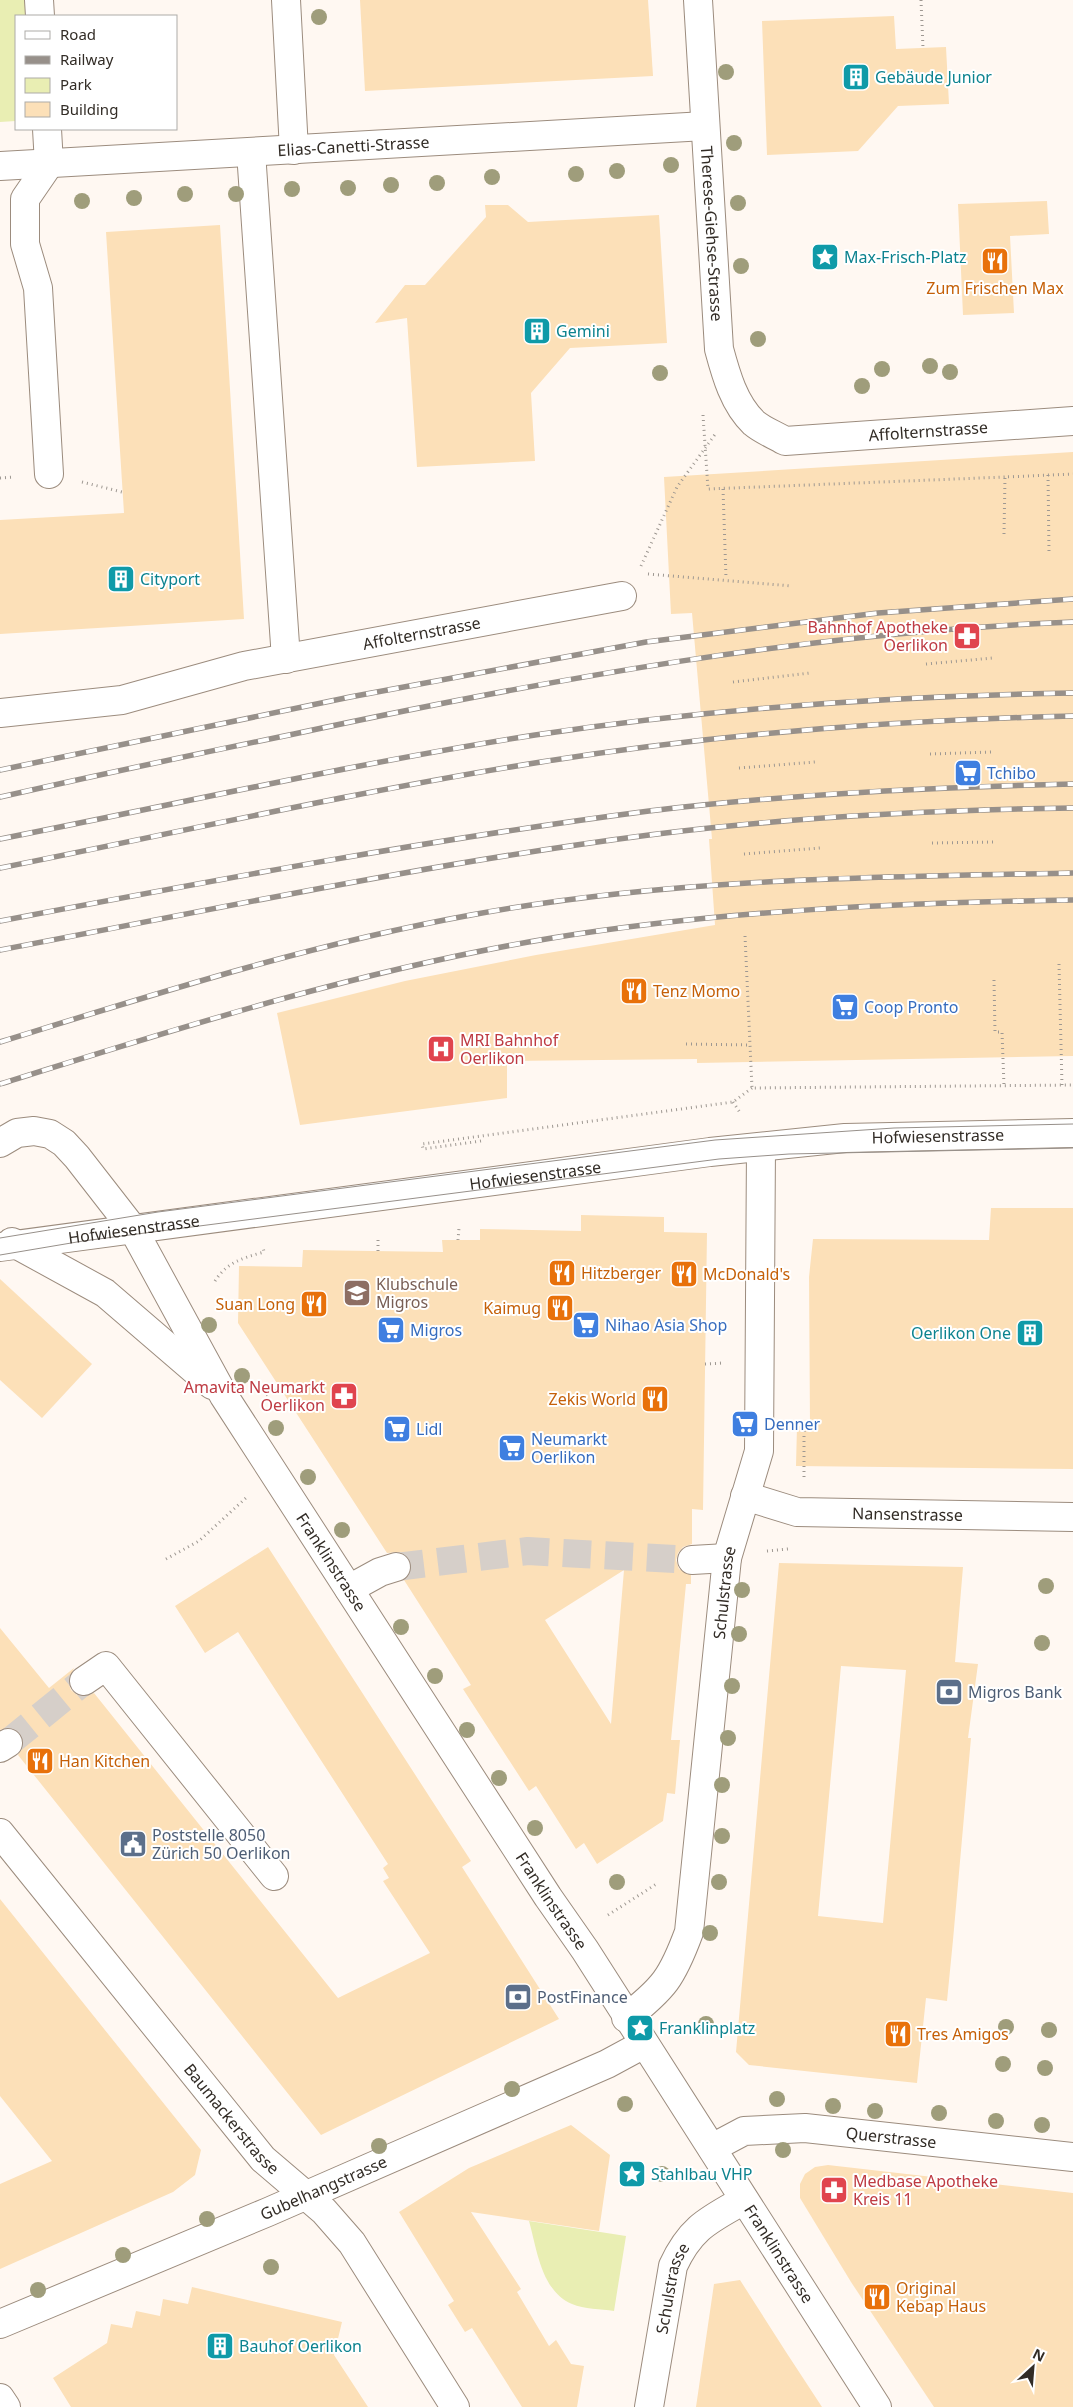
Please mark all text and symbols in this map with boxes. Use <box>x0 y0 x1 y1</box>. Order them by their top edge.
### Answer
legend <box>15 15 178 130</box>
text: Road <box>60 24 96 44</box>
text: Railway <box>60 49 114 69</box>
building icon: Gebäude Junior <box>841 62 871 92</box>
place label: Gebäude Junior <box>875 66 992 88</box>
text: Park <box>60 74 92 94</box>
text: Building <box>60 99 118 119</box>
street label: Elias-Canetti-Strasse <box>277 131 430 161</box>
street label: Therese-Giehse-Strasse <box>696 145 728 322</box>
place icon: Max-Frisch-Platz <box>810 242 840 272</box>
place label: Max-Frisch-Platz <box>844 246 967 268</box>
restaurant icon: Zum Frischen Max <box>980 246 1010 276</box>
place label: Zum Frischen Max <box>926 277 1064 299</box>
building icon: Gemini <box>522 316 552 346</box>
place label: Gemini <box>556 320 610 342</box>
street label: Affolternstrasse <box>868 416 989 446</box>
building icon: Cityport <box>106 564 136 594</box>
place label: Cityport <box>140 568 200 590</box>
street label: Affolternstrasse <box>361 611 482 655</box>
place label: Bahnhof Apotheke Oerlikon <box>808 616 948 656</box>
pharmacy icon: Bahnhof Apotheke Oerlikon <box>952 621 982 651</box>
supermarket icon: Tchibo <box>953 758 983 788</box>
place label: Tchibo <box>987 762 1036 784</box>
restaurant icon: Tenz Momo <box>619 976 649 1006</box>
place label: Tenz Momo <box>653 980 740 1002</box>
supermarket icon: Coop Pronto <box>830 992 860 1022</box>
place label: Coop Pronto <box>864 996 958 1018</box>
place label: MRI Bahnhof Oerlikon <box>460 1029 560 1069</box>
hospital icon: MRI Bahnhof Oerlikon <box>426 1034 456 1064</box>
street label: Hofwiesenstrasse <box>871 1124 1004 1148</box>
street label: Hofwiesenstrasse <box>468 1156 602 1195</box>
street label: Hofwiesenstrasse <box>67 1209 201 1249</box>
restaurant icon: Hitzberger <box>547 1258 577 1288</box>
restaurant icon: McDonald's <box>669 1259 699 1289</box>
place label: Hitzberger <box>581 1262 661 1284</box>
place label: McDonald's <box>703 1263 790 1285</box>
place label: Klubschule Migros <box>376 1273 458 1313</box>
school or university icon: Klubschule Migros <box>342 1278 372 1308</box>
restaurant icon: Suan Long <box>299 1289 329 1319</box>
place label: Suan Long <box>216 1293 295 1315</box>
restaurant icon: Kaimug <box>545 1293 575 1323</box>
place label: Kaimug <box>483 1297 541 1319</box>
supermarket icon: Nihao Asia Shop <box>571 1310 601 1340</box>
place label: Nihao Asia Shop <box>605 1314 727 1336</box>
supermarket icon: Migros <box>376 1315 406 1345</box>
building icon: Oerlikon One <box>1015 1318 1045 1348</box>
place label: Migros <box>410 1319 462 1341</box>
place label: Oerlikon One <box>911 1322 1011 1344</box>
place label: Amavita Neumarkt Oerlikon <box>184 1376 325 1416</box>
pharmacy icon: Amavita Neumarkt Oerlikon <box>329 1381 359 1411</box>
restaurant icon: Zekis World <box>640 1384 670 1414</box>
place label: Zekis World <box>549 1388 636 1410</box>
supermarket icon: Denner <box>730 1409 760 1439</box>
place label: Denner <box>764 1413 821 1435</box>
supermarket icon: Lidl <box>382 1414 412 1444</box>
place label: Lidl <box>416 1418 442 1440</box>
place label: Neumarkt Oerlikon <box>531 1428 607 1468</box>
supermarket icon: Neumarkt Oerlikon <box>497 1433 527 1463</box>
street label: Nansenstrasse <box>852 1502 963 1526</box>
street label: Franklinstrasse <box>291 1508 371 1616</box>
street label: Schulstrasse <box>708 1543 741 1640</box>
bank icon: Migros Bank <box>934 1677 964 1707</box>
place label: Migros Bank <box>968 1681 1063 1703</box>
restaurant icon: Han Kitchen <box>25 1746 55 1776</box>
place label: Han Kitchen <box>59 1750 150 1772</box>
place label: Poststelle 8050 Zürich 50 Oerlikon <box>152 1824 290 1864</box>
public building icon: Poststelle 8050 Zürich 50 Oerlikon <box>118 1829 148 1859</box>
street label: Franklinstrasse <box>511 1848 592 1954</box>
bank icon: PostFinance <box>503 1982 533 2012</box>
place label: PostFinance <box>537 1986 628 2008</box>
place icon: Franklinplatz <box>625 2013 655 2043</box>
place label: Franklinplatz <box>659 2017 755 2039</box>
restaurant icon: Tres Amigos <box>883 2019 913 2049</box>
place label: Tres Amigos <box>917 2023 1009 2045</box>
street label: Baumackerstrasse <box>179 2059 284 2179</box>
street label: Querstrasse <box>845 2121 938 2153</box>
street label: Gubelhangstrasse <box>257 2150 390 2225</box>
place icon: Stahlbau VHP <box>617 2159 647 2189</box>
place label: Stahlbau VHP <box>651 2163 753 2185</box>
place label: Medbase Apotheke Kreis 11 <box>853 2170 998 2210</box>
pharmacy icon: Medbase Apotheke Kreis 11 <box>819 2175 849 2205</box>
street label: Franklinstrasse <box>739 2200 819 2307</box>
street label: Schulstrasse <box>651 2238 694 2336</box>
place label: Original Kebap Haus <box>896 2277 986 2317</box>
restaurant icon: Original Kebap Haus <box>862 2282 892 2312</box>
building icon: Bauhof Oerlikon <box>205 2331 235 2361</box>
place label: Bauhof Oerlikon <box>239 2335 362 2357</box>
north arrow <box>1008 2342 1058 2392</box>
text: N <box>1030 2344 1048 2366</box>

